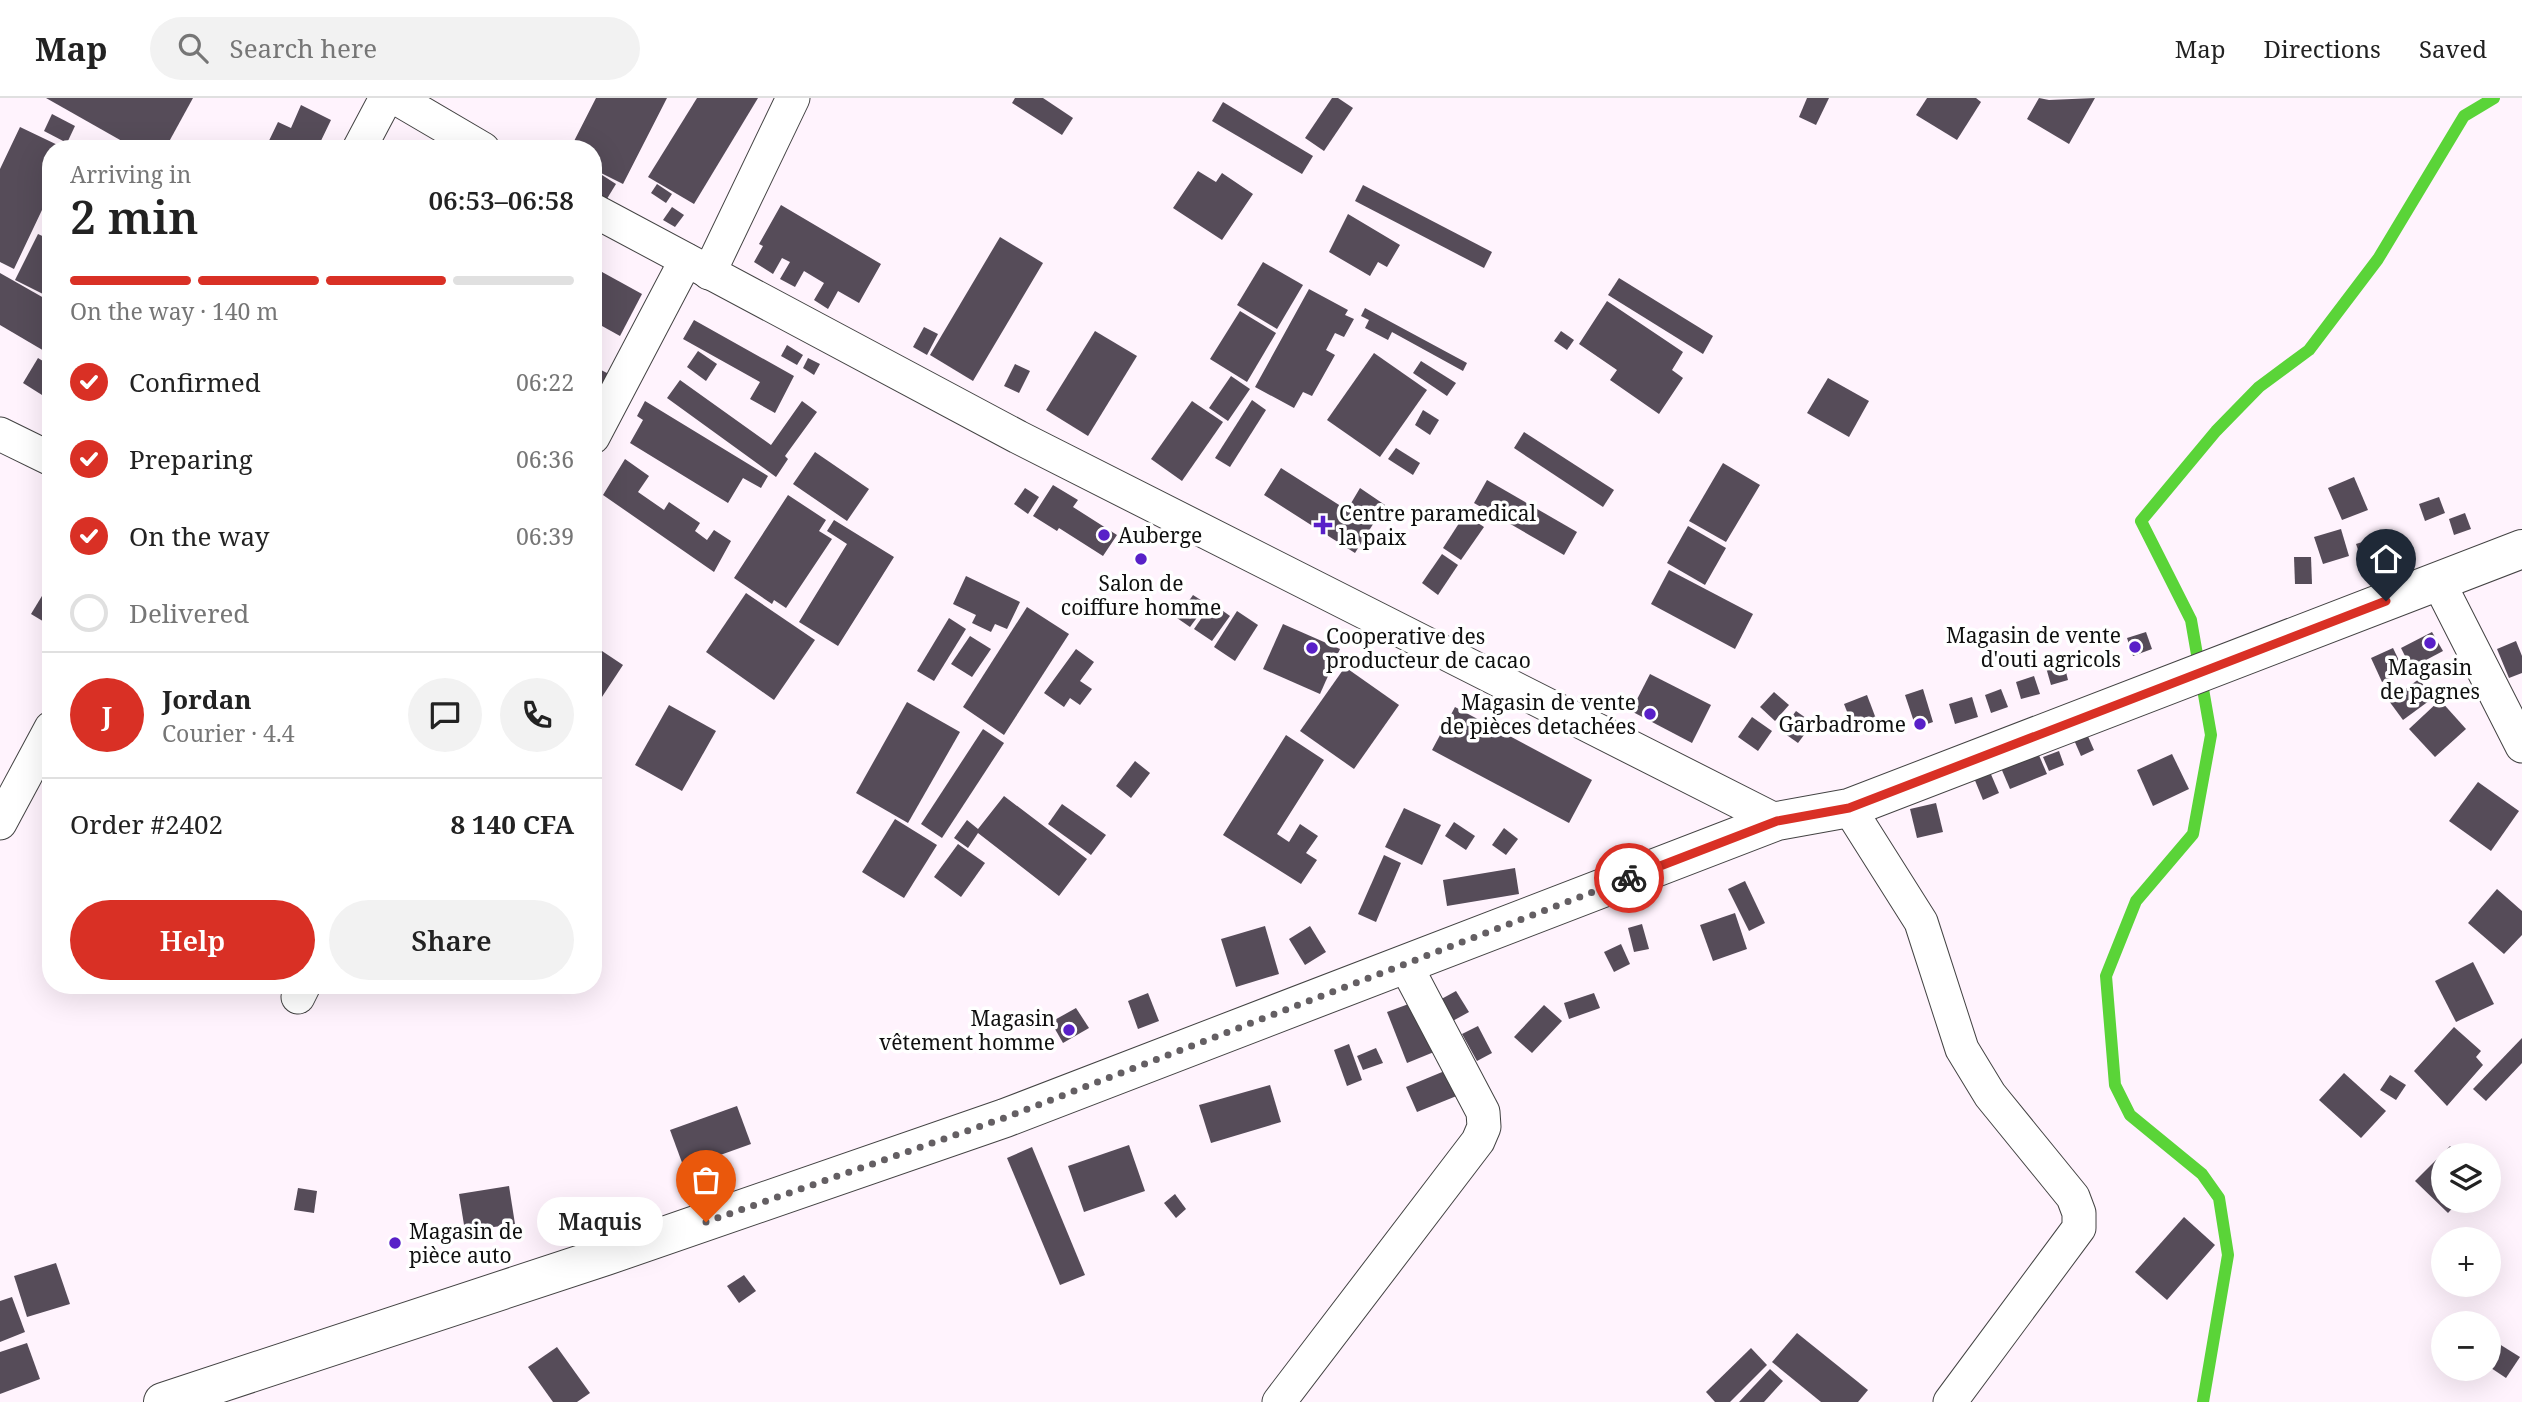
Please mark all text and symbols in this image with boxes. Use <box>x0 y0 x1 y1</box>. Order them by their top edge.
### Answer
search box <box>150 17 640 80</box>
text: Map <box>35 26 108 71</box>
icon: search <box>174 29 212 67</box>
text: Search here <box>230 30 377 66</box>
text: Map <box>2175 32 2226 65</box>
text: Directions <box>2264 32 2381 65</box>
text: Saved <box>2419 32 2487 65</box>
text: Arriving in <box>70 158 191 190</box>
text: 06:53–06:58 <box>428 182 574 218</box>
text: 2 min <box>70 185 198 247</box>
text: On the way · 140 m <box>70 295 278 327</box>
icon: check <box>70 363 108 401</box>
text: Confirmed <box>129 364 261 400</box>
text: 06:22 <box>516 366 574 398</box>
icon: check <box>70 440 108 478</box>
text: Preparing <box>129 441 253 477</box>
text: 06:36 <box>516 443 574 475</box>
place label: Centre paramedical la paix <box>1339 499 1537 551</box>
marker: Centre paramedical la paix <box>1313 515 1333 535</box>
icon: check <box>70 517 108 555</box>
text: On the way <box>129 518 269 554</box>
text: 06:39 <box>516 520 574 552</box>
place label: Auberge <box>1118 521 1202 549</box>
marker: Auberge <box>1096 527 1112 543</box>
pin <box>2356 529 2416 601</box>
icon: home <box>2367 540 2405 578</box>
marker: Salon de coiffure homme <box>1133 551 1149 567</box>
place label: Salon de coiffure homme <box>1061 569 1221 621</box>
text: Delivered <box>129 595 249 631</box>
place label: Magasin de vente d'outi agricols <box>1946 621 2121 673</box>
place label: Cooperative des producteur de cacao <box>1326 622 1531 674</box>
marker: Magasin de pagnes <box>2422 635 2438 651</box>
marker: Magasin de vente d'outi agricols <box>2127 639 2143 655</box>
marker: Cooperative des producteur de cacao <box>1304 640 1320 656</box>
place label: Magasin de pagnes <box>2380 653 2480 705</box>
button: chat <box>408 678 482 752</box>
button: phone <box>500 678 574 752</box>
text: Jordan <box>162 681 252 717</box>
place label: Magasin de vente de pièces detachées <box>1440 688 1636 740</box>
text: J <box>102 697 112 733</box>
marker: Magasin de vente de pièces detachées <box>1642 706 1658 722</box>
place label: Garbadrome <box>1779 710 1906 738</box>
marker: Garbadrome <box>1912 716 1928 732</box>
text: Courier · 4.4 <box>162 717 295 749</box>
text: Order #2402 <box>70 806 223 842</box>
text: 8 140 CFA <box>450 806 574 842</box>
courier <box>1594 843 1664 913</box>
icon: bike <box>1610 859 1648 897</box>
button: Help <box>70 900 315 980</box>
button: Share <box>329 900 574 980</box>
place label: Magasin vêtement homme <box>879 1004 1055 1056</box>
marker: Magasin vêtement homme <box>1061 1022 1077 1038</box>
map controls <box>2431 1143 2501 1381</box>
button: layers <box>2431 1143 2501 1213</box>
pin <box>676 1150 736 1222</box>
icon: bag <box>687 1161 725 1199</box>
callout: Maquis <box>538 1198 664 1246</box>
text: Maquis <box>558 1205 642 1237</box>
place label: Magasin de pièce auto <box>409 1217 523 1269</box>
button: + <box>2431 1227 2501 1297</box>
marker: Magasin de pièce auto <box>387 1235 403 1251</box>
button: − <box>2431 1311 2501 1381</box>

